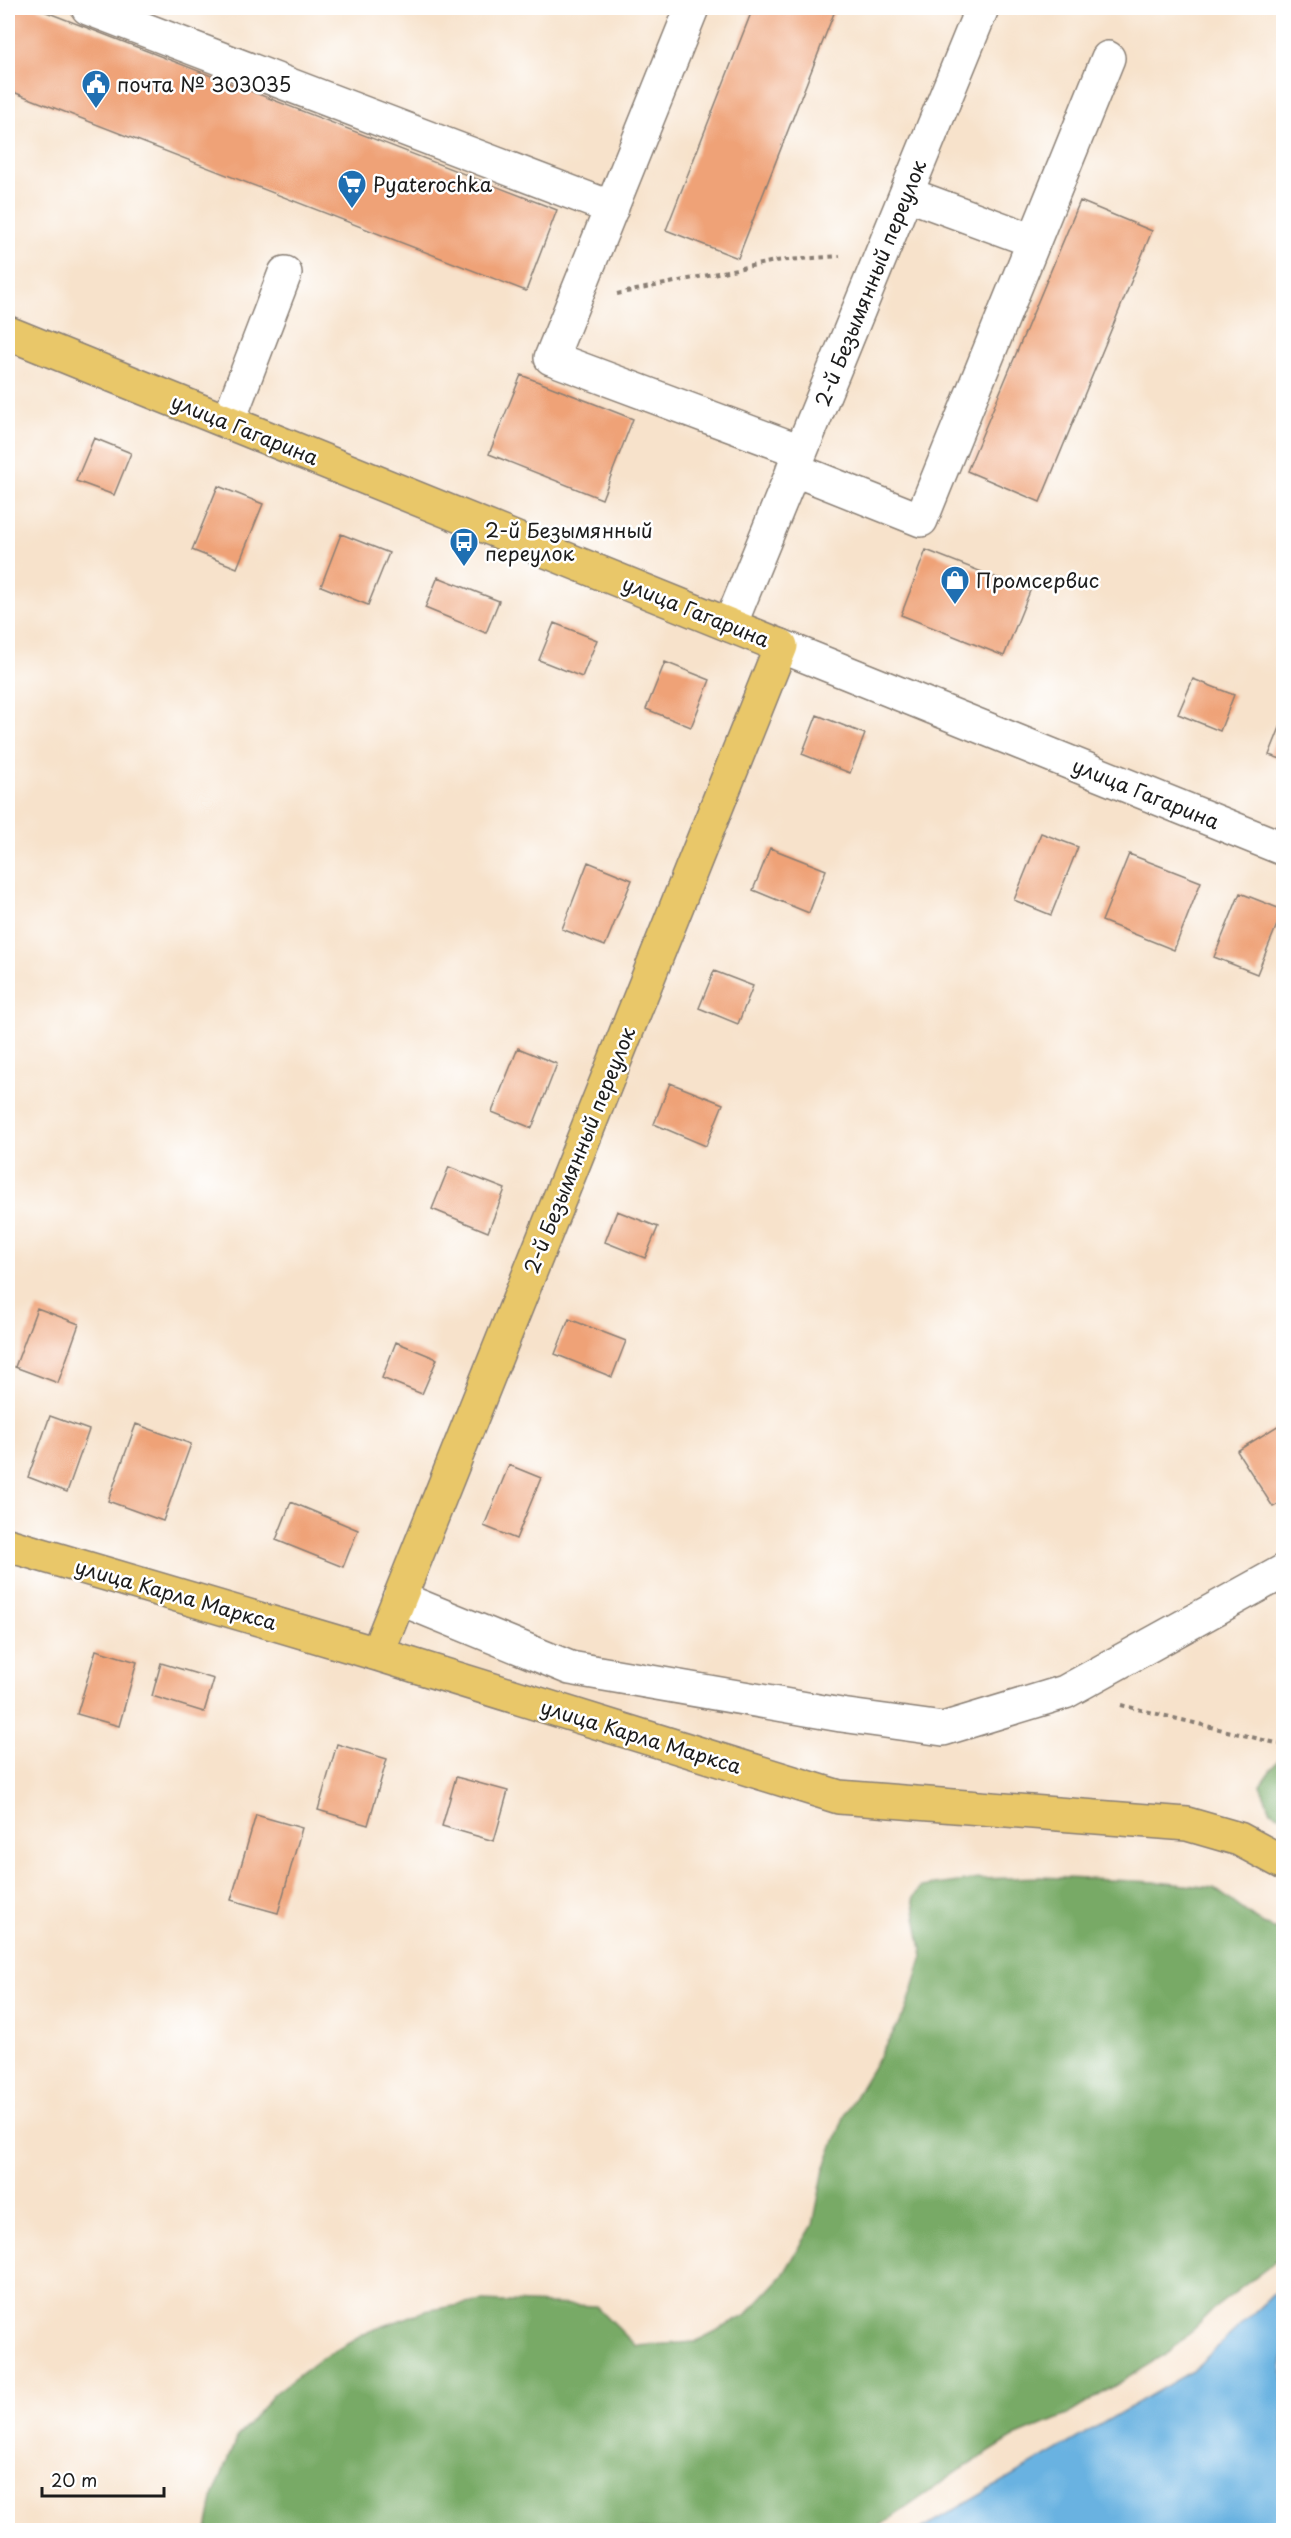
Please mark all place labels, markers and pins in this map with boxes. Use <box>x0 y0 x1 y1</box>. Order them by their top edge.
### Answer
public building icon: почта № 303035 <box>80 68 112 110</box>
place label: почта № 303035 <box>117 69 291 99</box>
supermarket icon: Pyaterochka <box>336 168 368 210</box>
place label: Pyaterochka <box>373 169 493 199</box>
place label: 2-й Безымянный переулок <box>485 515 653 568</box>
bus stop icon: 2-й Безымянный переулок <box>448 526 480 568</box>
shop icon: Промсервис <box>939 564 971 606</box>
place label: Промсервис <box>976 565 1099 595</box>

